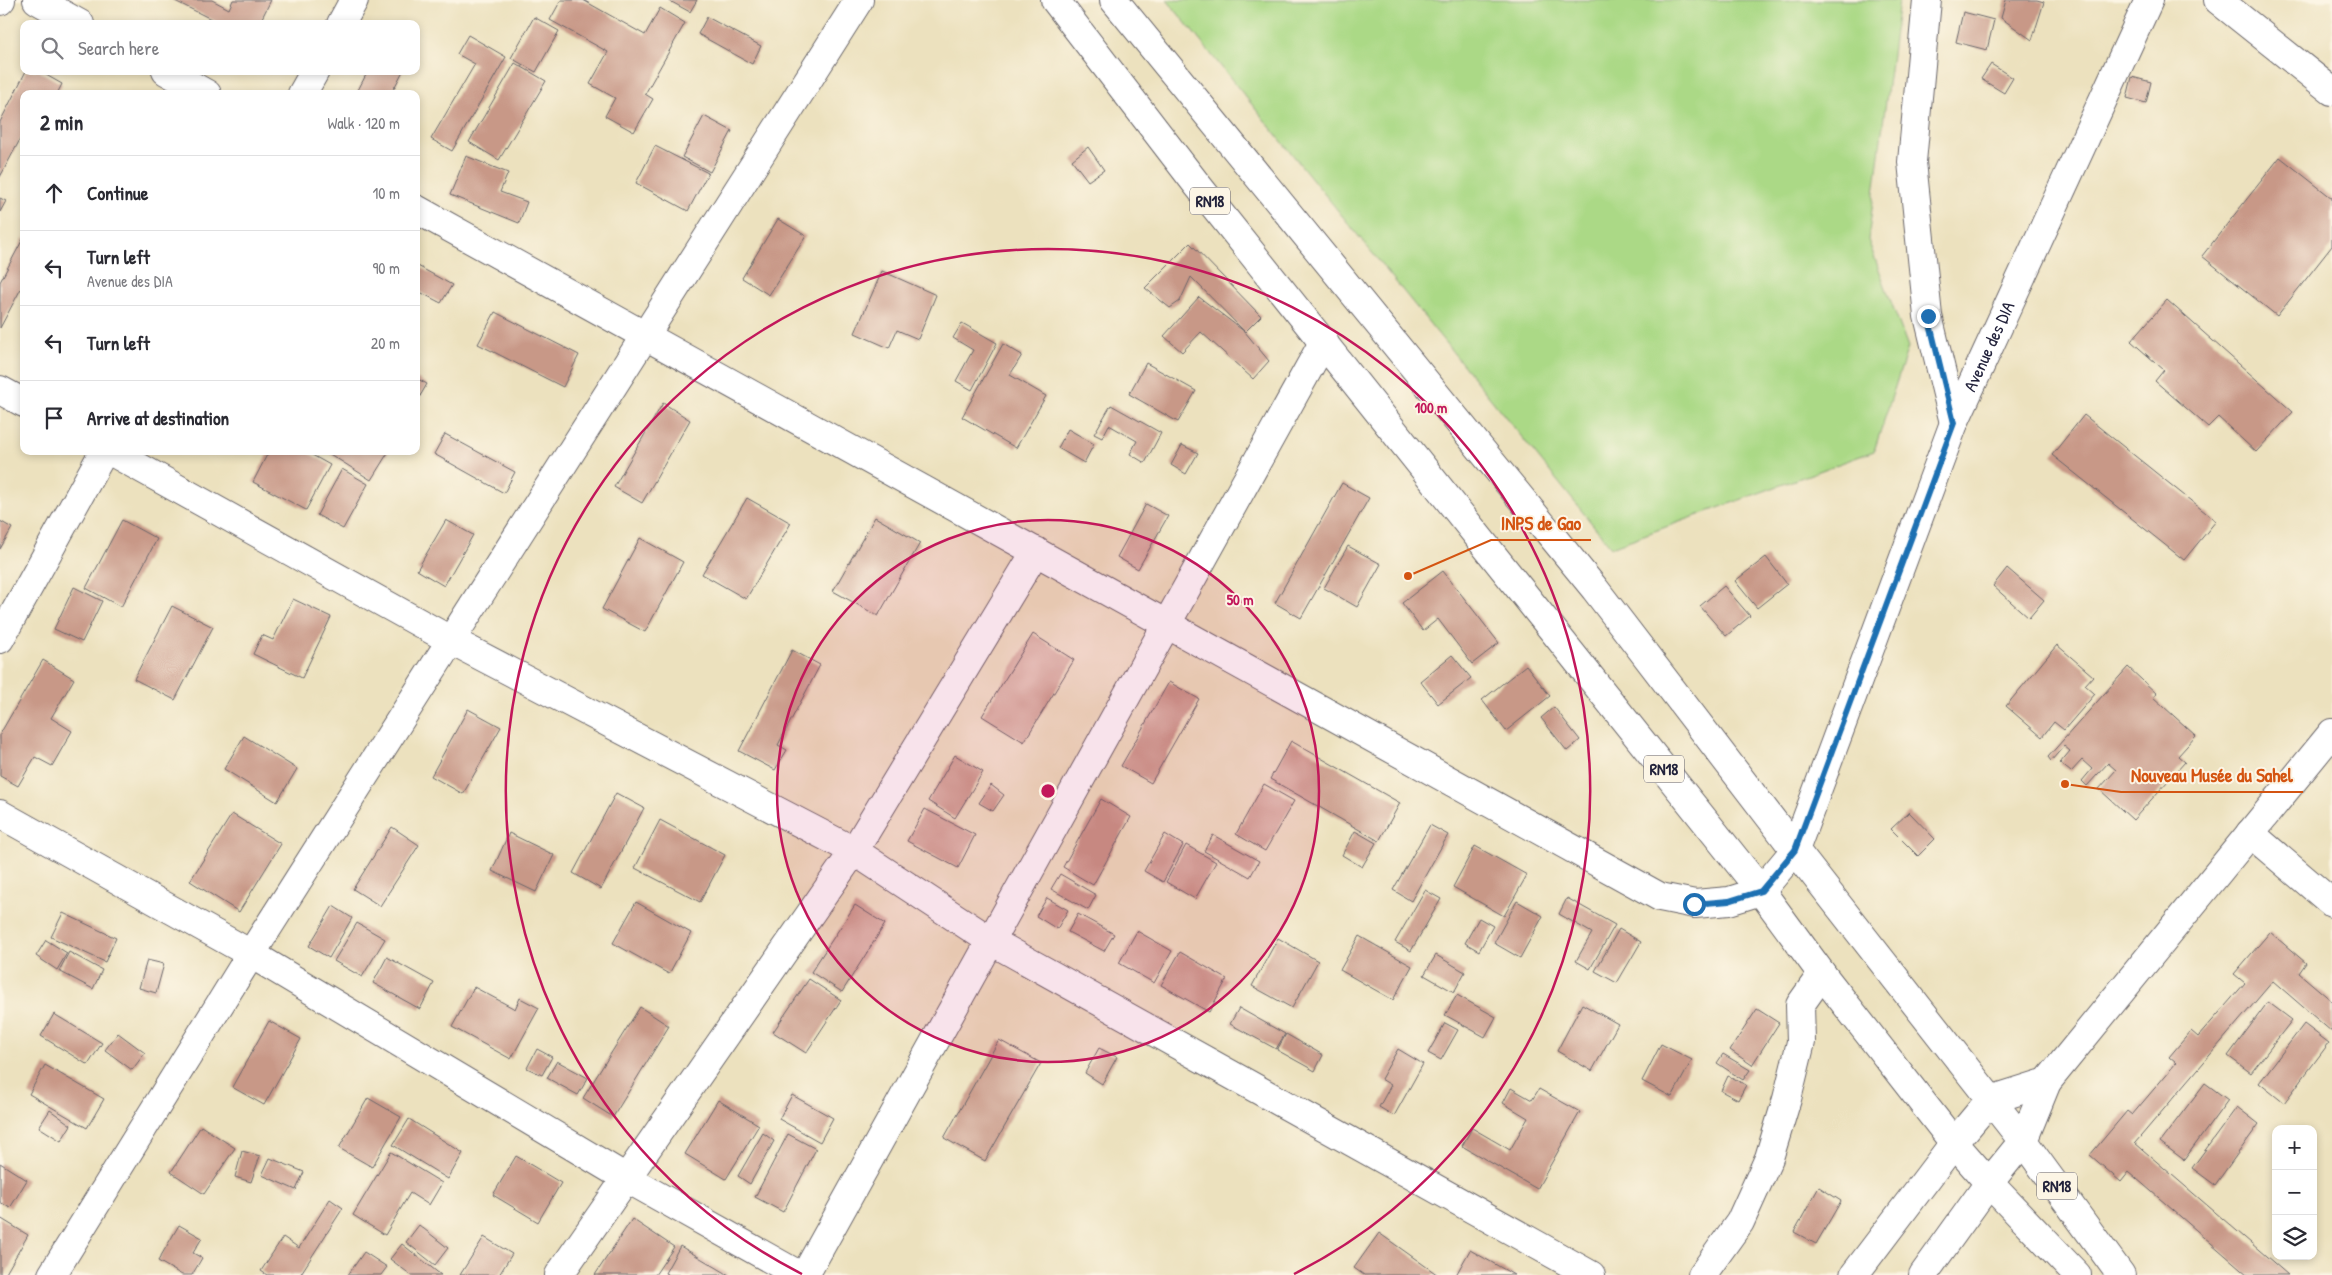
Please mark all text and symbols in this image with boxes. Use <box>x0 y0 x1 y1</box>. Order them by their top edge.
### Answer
search box <box>20 20 420 75</box>
icon: search <box>38 34 66 62</box>
text: Search here <box>78 35 159 61</box>
text: 2 min <box>40 108 83 137</box>
text: Walk · 120 m <box>327 112 400 134</box>
icon: ahead <box>40 179 68 207</box>
text: Continue <box>87 180 148 206</box>
text: 10 m <box>372 182 400 204</box>
road number: RN18 <box>1190 188 1230 215</box>
text: Turn left <box>87 244 150 270</box>
icon: left <box>40 254 68 282</box>
text: 90 m <box>372 257 400 279</box>
text: Avenue des DIA <box>87 270 173 292</box>
street label: Avenue des DIA <box>1957 297 2020 395</box>
route end <box>1917 305 1940 328</box>
icon: left <box>40 329 68 357</box>
text: Turn left <box>87 330 150 356</box>
text: 20 m <box>371 332 400 354</box>
text: 100 m <box>1415 397 1447 418</box>
icon: arrive <box>40 404 68 432</box>
text: Arrive at destination <box>87 405 229 431</box>
callout: INPS de Gao <box>1491 506 1591 540</box>
text: INPS de Gao <box>1501 510 1582 536</box>
text: 50 m <box>1227 589 1253 610</box>
road number: RN18 <box>1644 756 1684 782</box>
callout: Nouveau Musée du Sahel <box>2121 758 2303 792</box>
text: Nouveau Musée du Sahel <box>2131 762 2294 788</box>
centre of rings <box>1039 782 1057 800</box>
route start <box>1683 893 1706 916</box>
map controls <box>2272 1125 2317 1260</box>
button: + <box>2272 1125 2317 1170</box>
button: − <box>2272 1170 2317 1215</box>
road number: RN18 <box>2037 1172 2077 1200</box>
button: layers <box>2272 1215 2317 1260</box>

